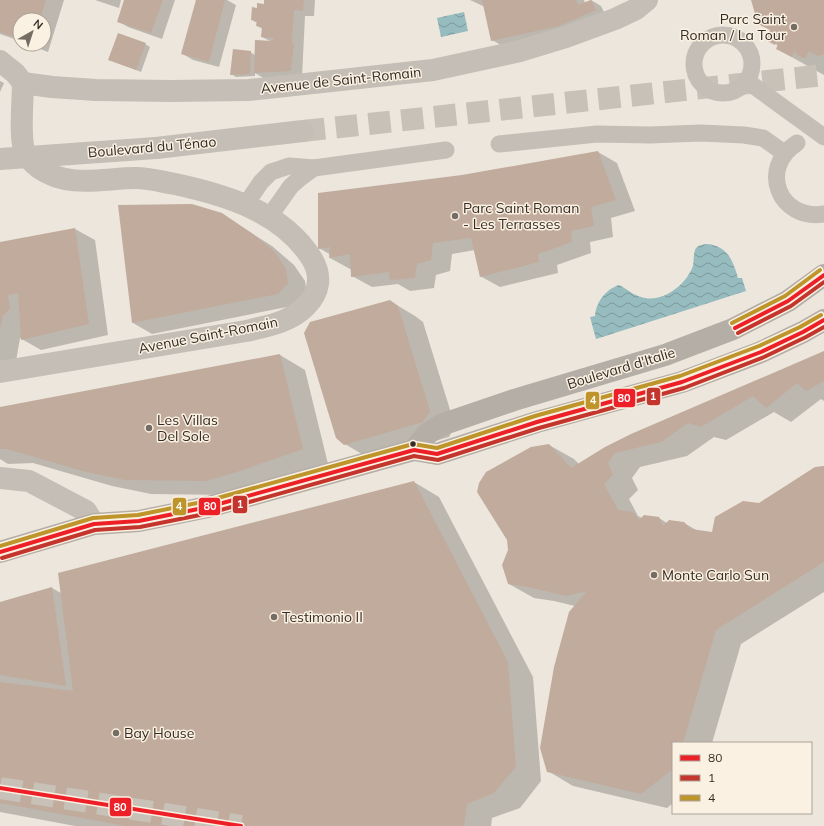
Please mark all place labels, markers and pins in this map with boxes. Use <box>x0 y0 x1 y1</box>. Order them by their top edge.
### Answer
place label: Parc Saint Roman / La Tour <box>680 10 787 44</box>
marker: Parc Saint Roman / La Tour <box>789 22 799 32</box>
place label: Parc Saint Roman - Les Terrasses <box>463 199 579 233</box>
marker: Parc Saint Roman - Les Terrasses <box>450 211 460 221</box>
place label: Les Villas Del Sole <box>157 411 218 445</box>
marker: Les Villas Del Sole <box>144 423 154 433</box>
unlabelled marker <box>408 439 418 449</box>
place label: Monte Carlo Sun <box>662 566 769 584</box>
marker: Monte Carlo Sun <box>649 570 659 580</box>
place label: Testimonio II <box>282 608 363 626</box>
marker: Testimonio II <box>269 612 279 622</box>
place label: Bay House <box>124 724 194 742</box>
marker: Bay House <box>111 728 121 738</box>

